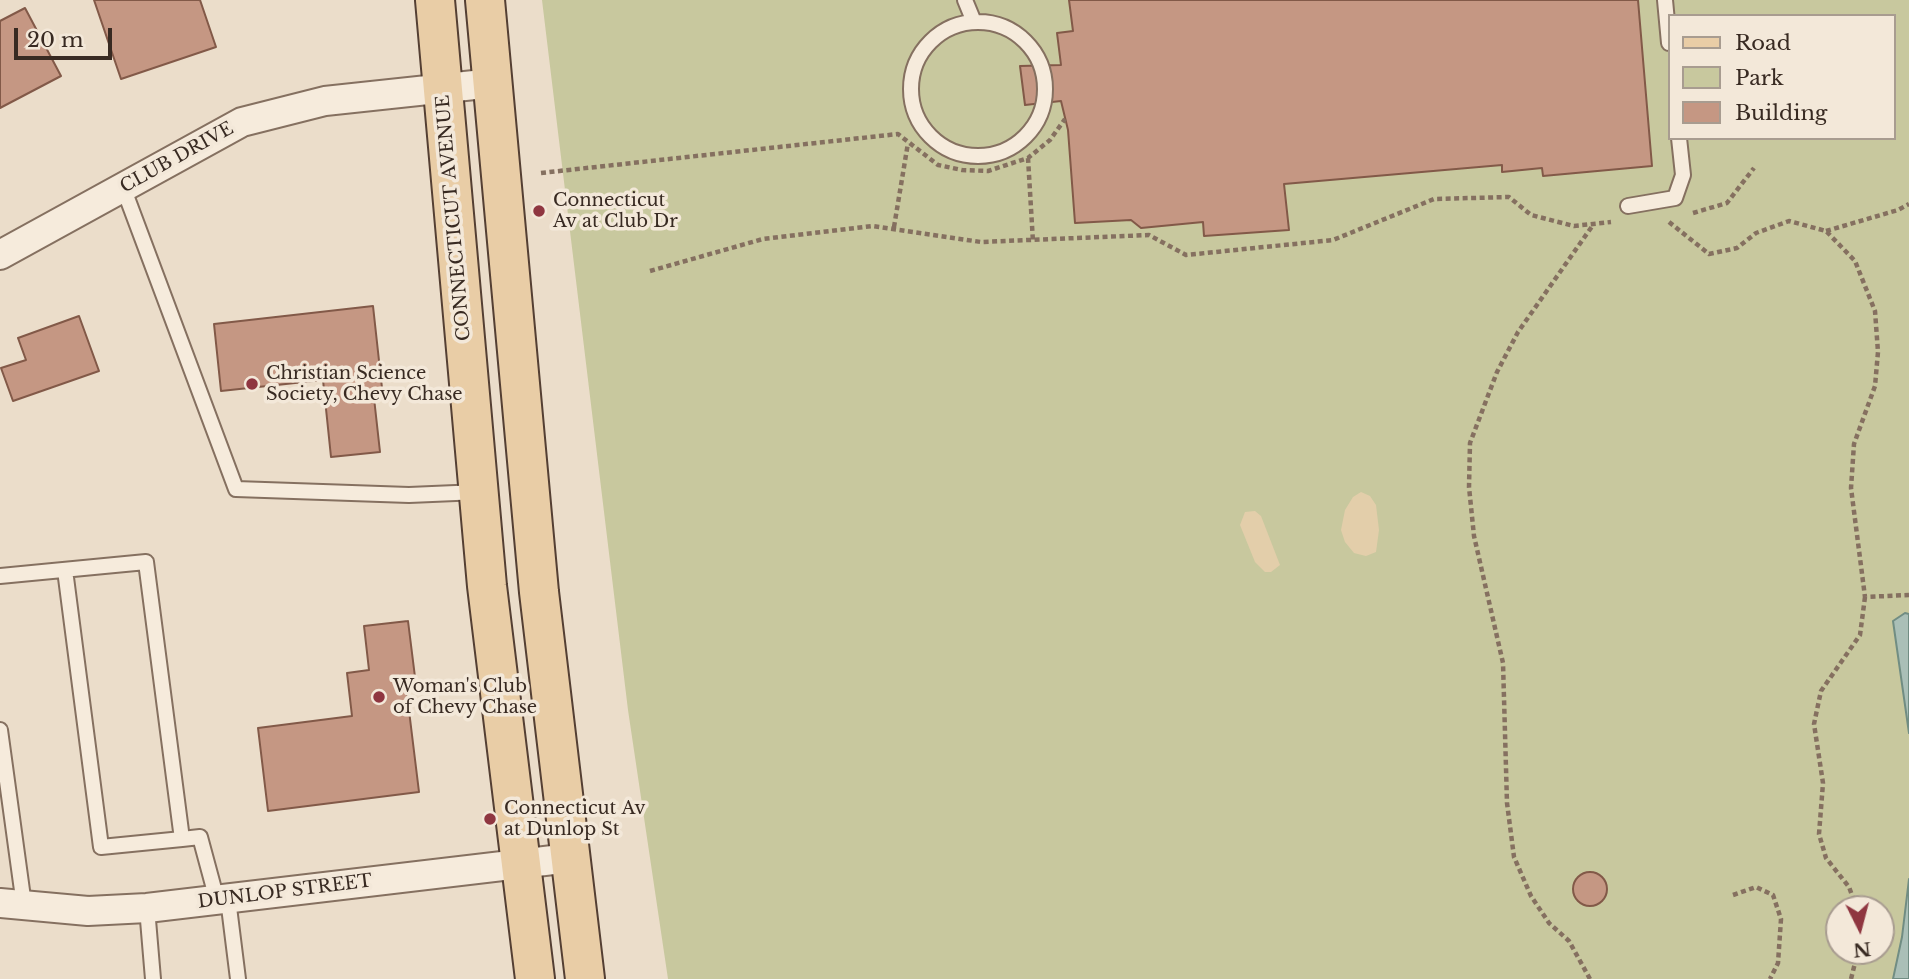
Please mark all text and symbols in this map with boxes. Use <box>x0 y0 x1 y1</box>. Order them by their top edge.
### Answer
scale bar <box>18 14 116 58</box>
legend <box>1668 14 1895 140</box>
text: 20 m <box>27 27 84 53</box>
text: Road <box>1735 30 1791 56</box>
text: Park <box>1735 65 1784 91</box>
street label: CONNECTICUT AVENUE <box>432 94 476 342</box>
text: Building <box>1735 100 1827 126</box>
street label: CLUB DRIVE <box>117 118 237 198</box>
place label: Connecticut Av at Club Dr <box>553 190 678 232</box>
marker: Connecticut Av at Club Dr <box>531 203 547 219</box>
place label: Christian Science Society, Chevy Chase <box>266 363 463 406</box>
marker: Christian Science Society, Chevy Chase <box>244 376 260 392</box>
place label: Woman's Club of Chevy Chase <box>393 676 537 718</box>
marker: Woman's Club of Chevy Chase <box>371 689 387 705</box>
place label: Connecticut Av at Dunlop St <box>504 798 645 840</box>
marker: Connecticut Av at Dunlop St <box>482 811 498 827</box>
street label: DUNLOP STREET <box>197 871 373 913</box>
north arrow <box>1825 895 1895 965</box>
text: N <box>1852 937 1872 962</box>

